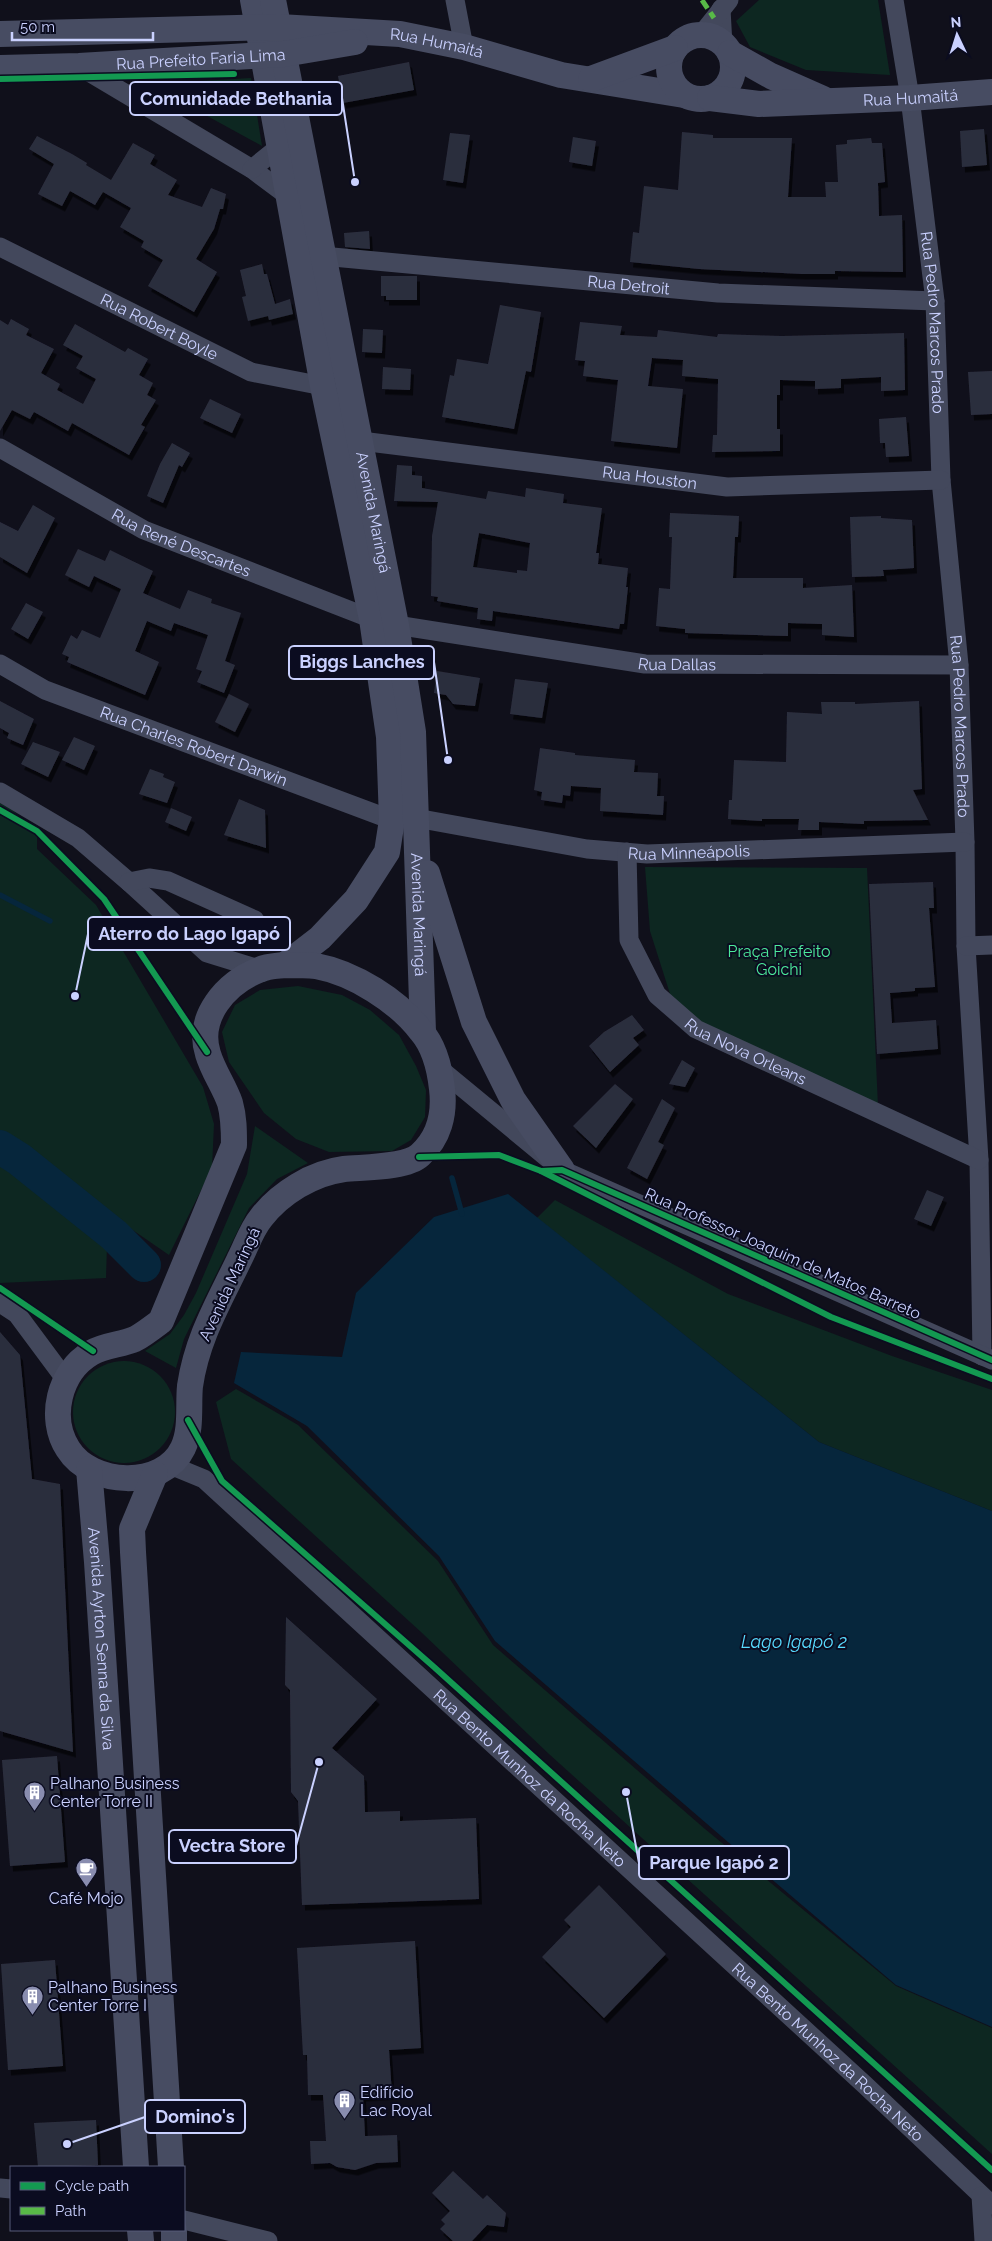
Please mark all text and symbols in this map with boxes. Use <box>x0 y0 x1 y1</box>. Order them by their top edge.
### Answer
scale bar <box>12 10 154 42</box>
north arrow <box>932 10 982 60</box>
text: N <box>950 14 962 30</box>
text: 50 m <box>20 18 55 36</box>
street label: Rua Humaitá <box>390 24 486 62</box>
street label: Rua Prefeito Faria Lima <box>116 45 286 74</box>
callout: Comunidade Bethania <box>130 82 342 115</box>
street label: Rua Humaitá <box>863 86 959 110</box>
text: Comunidade Bethania <box>140 88 332 109</box>
street label: Rua Pedro Marcos Prado <box>916 230 948 414</box>
street label: Rua Detroit <box>587 272 671 299</box>
street label: Rua Robert Boyle <box>97 290 221 364</box>
street label: Avenida Maringá <box>352 450 395 575</box>
street label: Rua Houston <box>601 462 698 493</box>
street label: Rua René Descartes <box>108 505 254 581</box>
street label: Rua Pedro Marcos Prado <box>946 634 973 818</box>
callout: Biggs Lanches <box>289 646 434 679</box>
text: Biggs Lanches <box>299 651 425 672</box>
street label: Rua Dallas <box>637 654 716 674</box>
street label: Rua Charles Robert Darwin <box>97 703 290 790</box>
street label: Rua Minneápolis <box>627 841 751 864</box>
street label: Avenida Maringá <box>407 853 430 977</box>
callout: Aterro do Lago Igapó <box>88 917 290 950</box>
text: Aterro do Lago Igapó <box>98 923 280 944</box>
park label: Praça Prefeito Goichi <box>727 942 831 979</box>
street label: Rua Nova Orleans <box>681 1015 810 1089</box>
street label: Rua Professor Joaquim de Matos Barreto <box>642 1184 924 1323</box>
street label: Avenida Maringá <box>195 1224 264 1344</box>
street label: Avenida Ayrton Senna da Silva <box>84 1526 118 1751</box>
water label: Lago Igapó 2 <box>741 1631 847 1652</box>
street label: Rua Bento Munhoz da Rocha Neto <box>430 1685 630 1871</box>
place label: Palhano Business Center Torre II <box>50 1774 180 1811</box>
building icon: Palhano Business Center Torre II <box>22 1780 46 1811</box>
callout: Vectra Store <box>169 1830 296 1863</box>
text: Vectra Store <box>179 1835 285 1856</box>
callout: Parque Igapó 2 <box>639 1846 789 1879</box>
text: Parque Igapó 2 <box>649 1852 779 1873</box>
cafe icon: Café Mojo <box>74 1857 98 1888</box>
place label: Café Mojo <box>49 1889 123 1908</box>
street label: Rua Bento Munhoz da Rocha Neto <box>728 1959 928 2146</box>
place label: Palhano Business Center Torre I <box>48 1978 178 2015</box>
building icon: Palhano Business Center Torre I <box>20 1984 44 2015</box>
place label: Edifício Lac Royal <box>360 2083 432 2120</box>
building icon: Edifício Lac Royal <box>332 2089 356 2120</box>
callout: Domino's <box>145 2100 245 2133</box>
text: Domino's <box>155 2106 235 2127</box>
legend <box>10 2166 185 2231</box>
text: Cycle path <box>55 2177 129 2195</box>
text: Path <box>55 2202 86 2220</box>

